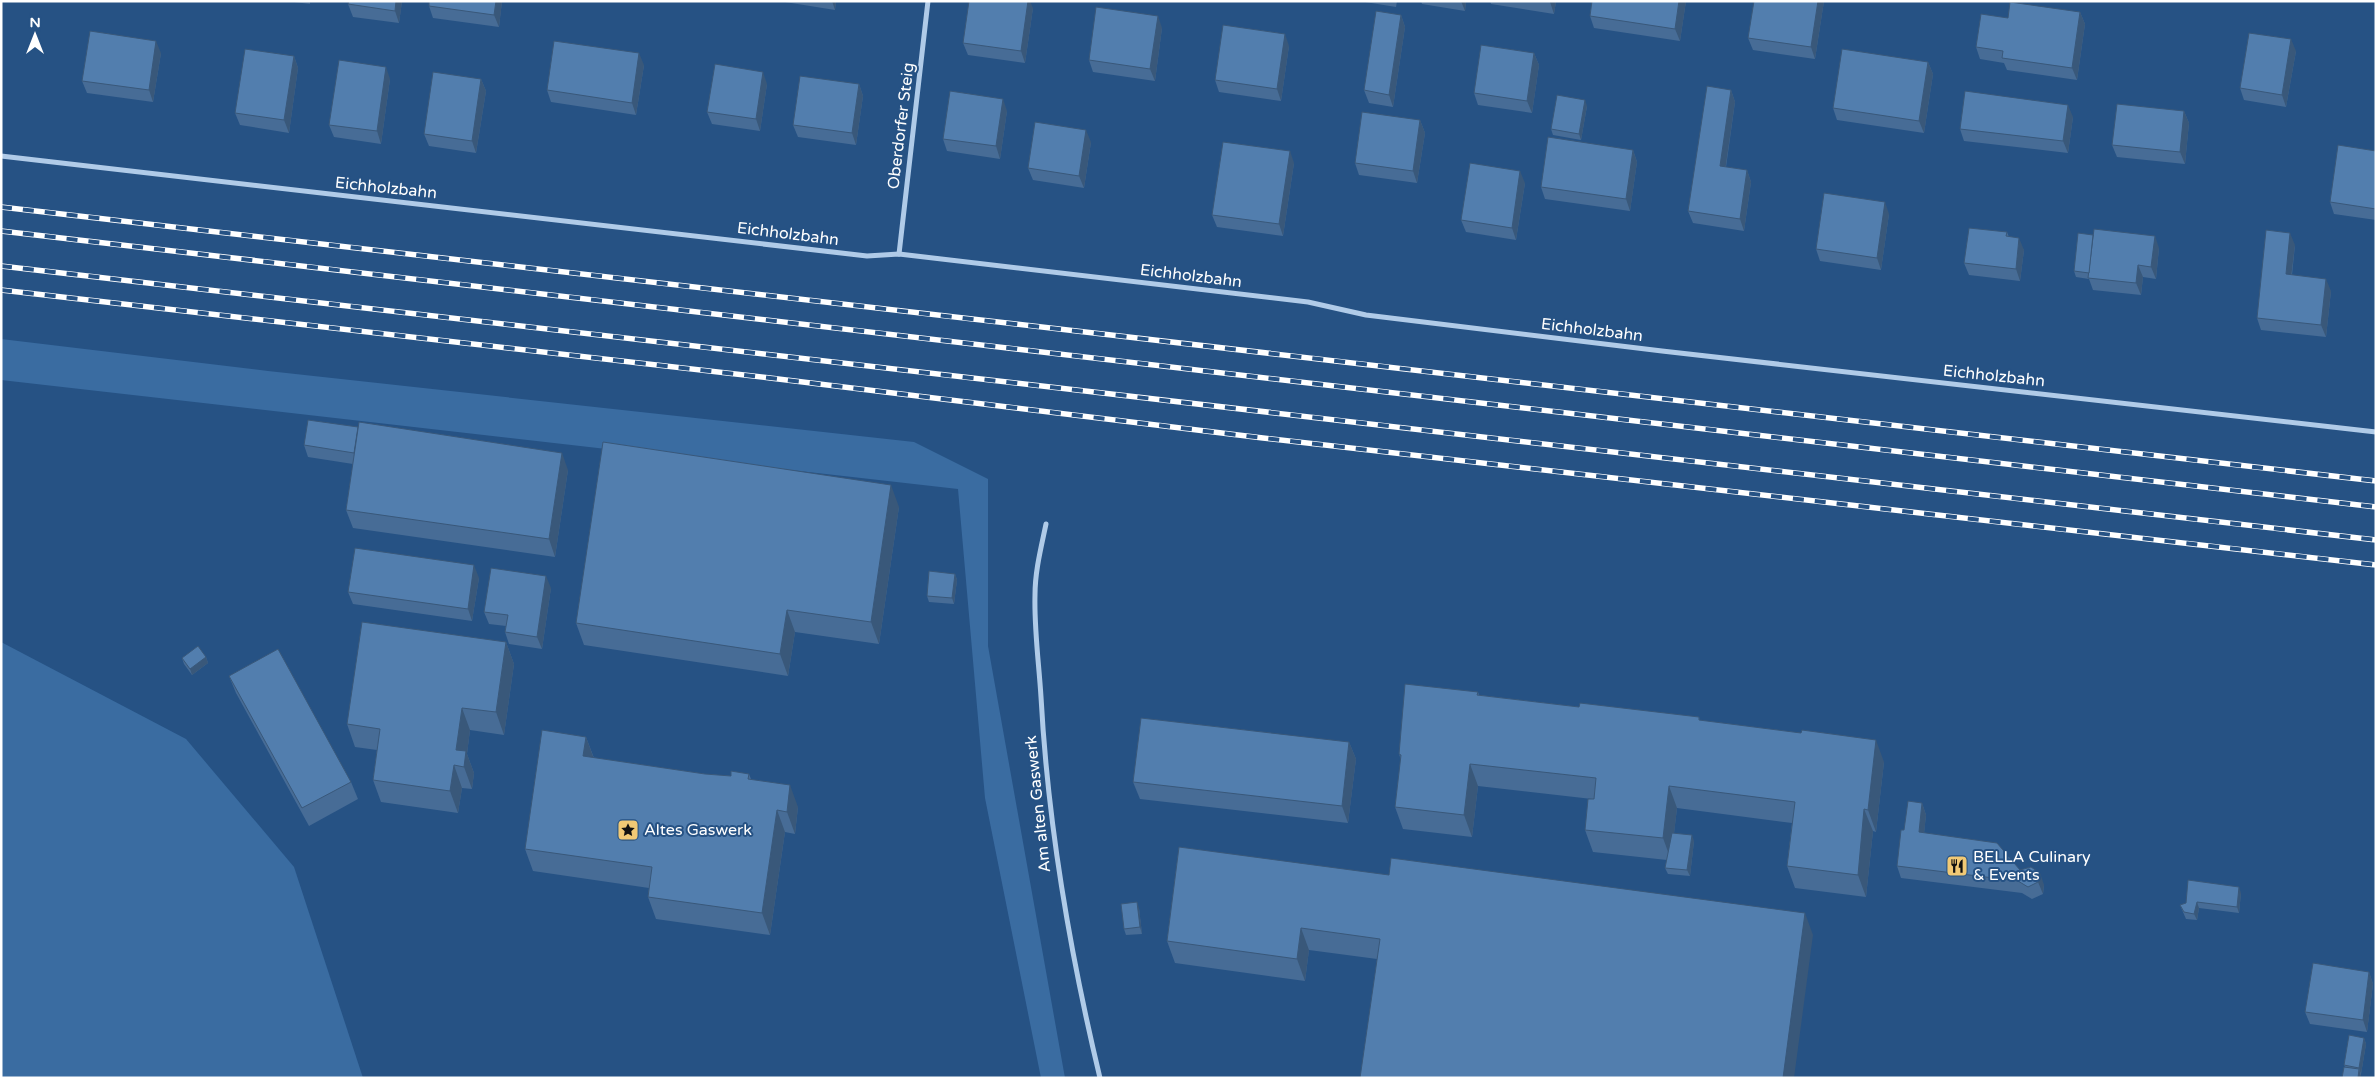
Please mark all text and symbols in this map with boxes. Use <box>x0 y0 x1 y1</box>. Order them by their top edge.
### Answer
north arrow <box>10 10 60 60</box>
text: N <box>29 14 41 31</box>
street label: Oberdorfer Steig <box>883 62 919 190</box>
street label: Eichholzbahn <box>334 173 438 203</box>
street label: Eichholzbahn <box>736 218 840 250</box>
street label: Eichholzbahn <box>1139 260 1243 292</box>
street label: Eichholzbahn <box>1540 314 1644 346</box>
street label: Eichholzbahn <box>1942 361 2046 391</box>
street label: Am alten Gaswerk <box>1021 734 1055 874</box>
place icon: Altes Gaswerk <box>616 818 640 842</box>
place label: Altes Gaswerk <box>644 820 752 840</box>
place label: BELLA Culinary & Events <box>1973 847 2091 885</box>
restaurant icon: BELLA Culinary & Events <box>1945 854 1969 878</box>

